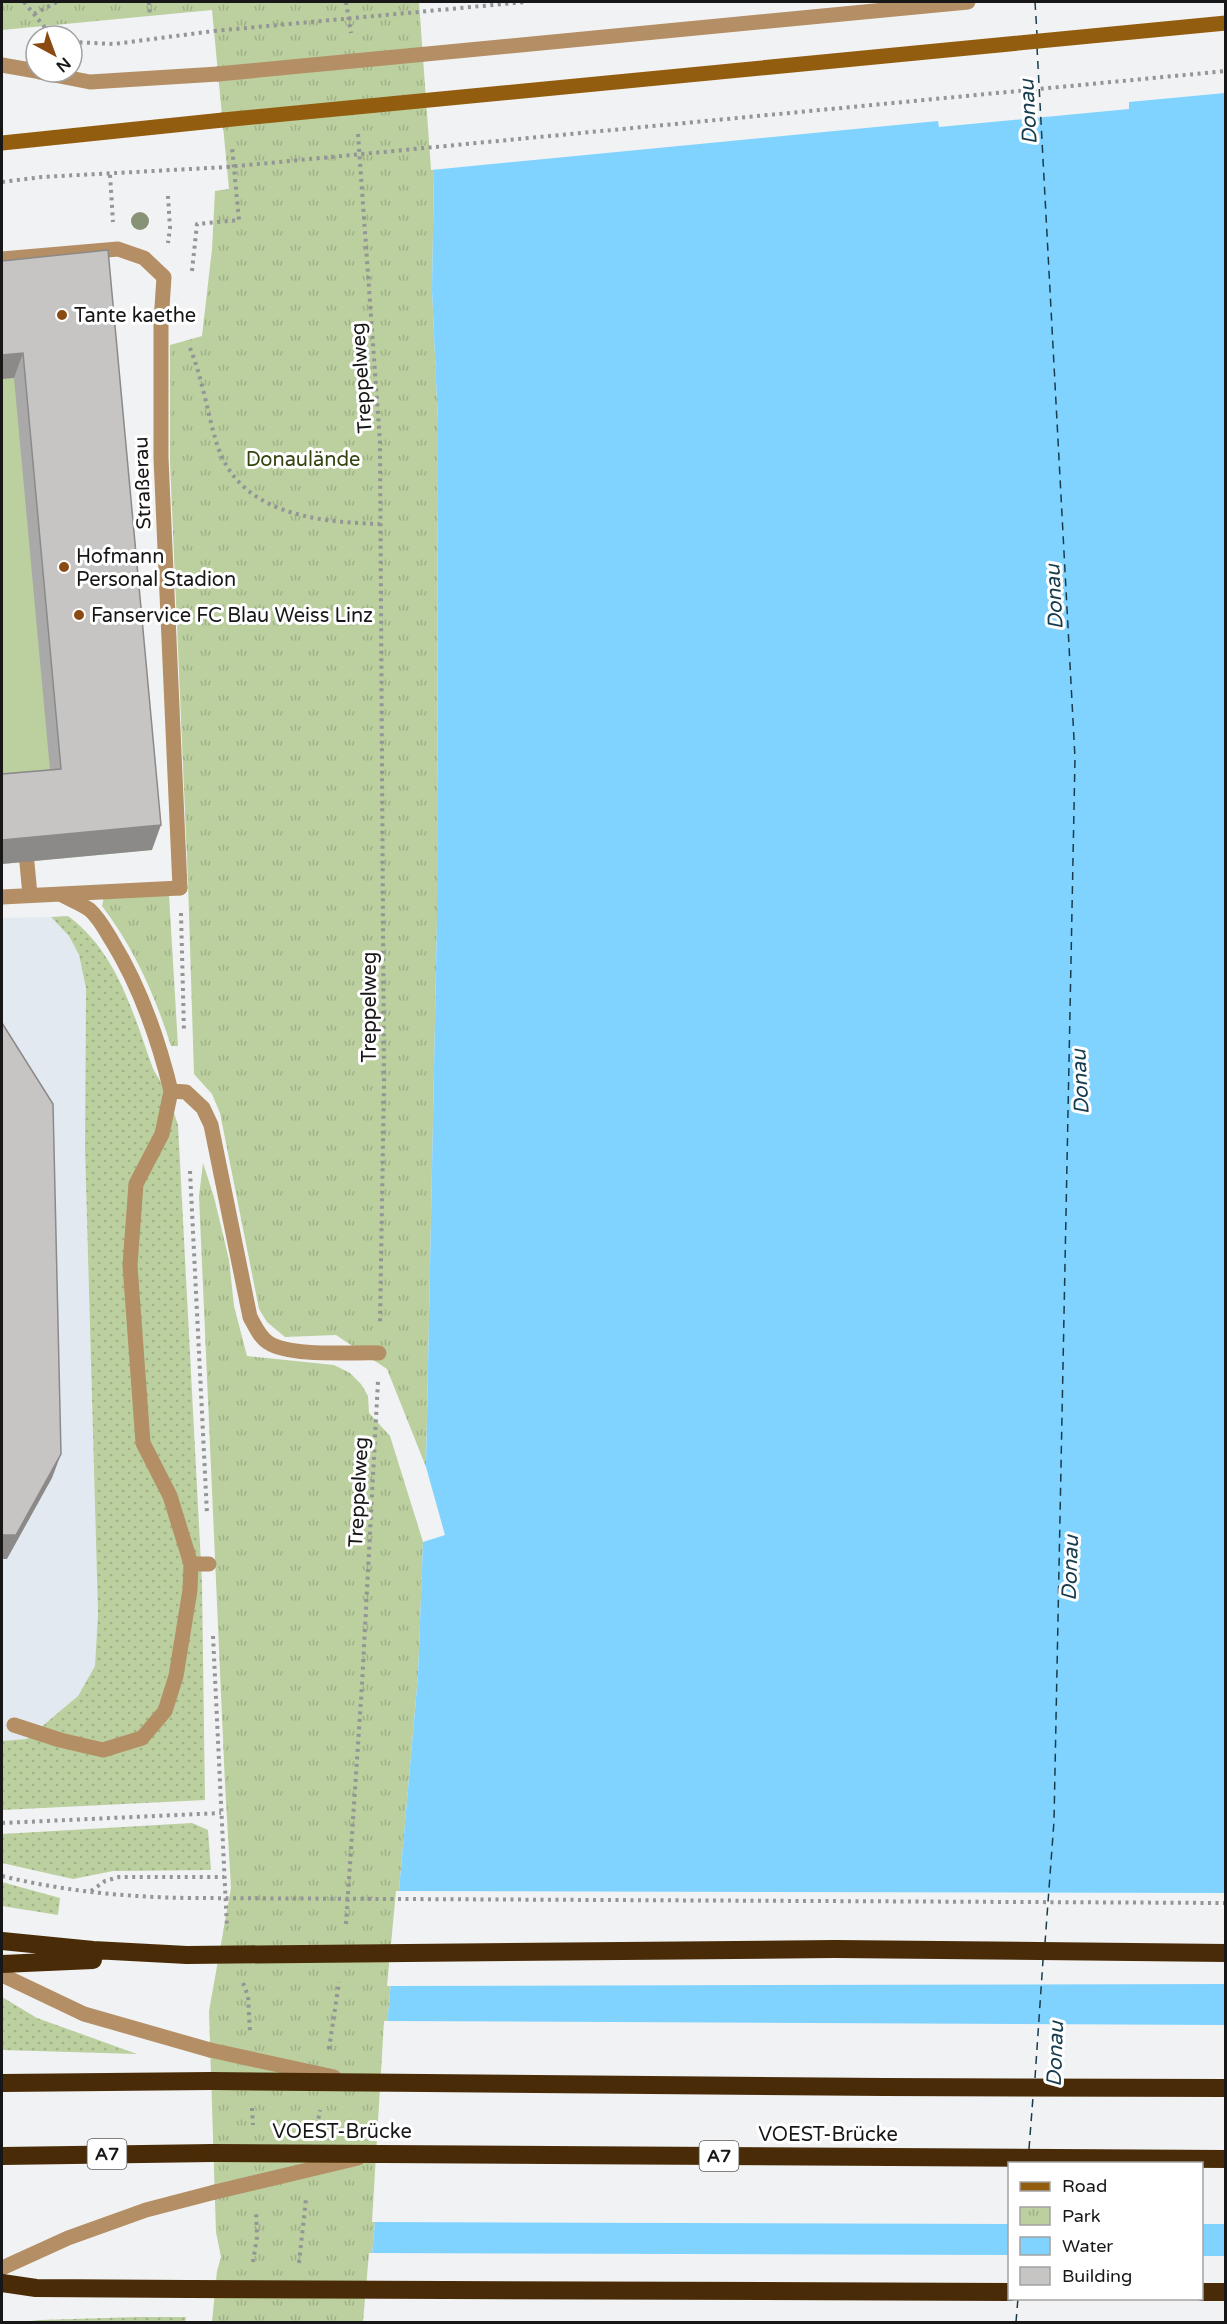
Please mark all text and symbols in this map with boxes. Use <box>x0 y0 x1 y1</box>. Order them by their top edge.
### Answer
north arrow <box>24 24 84 84</box>
text: N <box>52 53 75 76</box>
water label: Donau <box>1014 77 1043 145</box>
place label: Tante kaethe <box>74 304 196 328</box>
marker: Tante kaethe <box>55 308 69 322</box>
street label: Treppelweg <box>346 322 378 434</box>
street label: Straßerau <box>129 436 157 530</box>
park label: Donaulände <box>246 448 360 472</box>
place label: Hofmann Personal Stadion <box>76 545 236 592</box>
marker: Hofmann Personal Stadion <box>57 560 71 574</box>
water label: Donau <box>1040 562 1069 630</box>
place label: Fanservice FC Blau Weiss Linz <box>91 604 373 628</box>
marker: Fanservice FC Blau Weiss Linz <box>72 608 86 622</box>
street label: Treppelweg <box>358 952 382 1062</box>
water label: Donau <box>1066 1047 1095 1115</box>
street label: Treppelweg <box>344 1436 374 1548</box>
water label: Donau <box>1057 1534 1084 1601</box>
water label: Donau <box>1042 2020 1069 2087</box>
street label: VOEST-Brücke <box>272 2120 412 2144</box>
street label: VOEST-Brücke <box>758 2123 898 2147</box>
road number: A7 <box>88 2139 126 2169</box>
road number: A7 <box>700 2141 738 2171</box>
legend <box>1008 2162 1203 2300</box>
text: Road <box>1062 2175 1107 2197</box>
text: Park <box>1062 2205 1101 2227</box>
text: Water <box>1062 2235 1113 2257</box>
text: Building <box>1062 2265 1132 2287</box>

